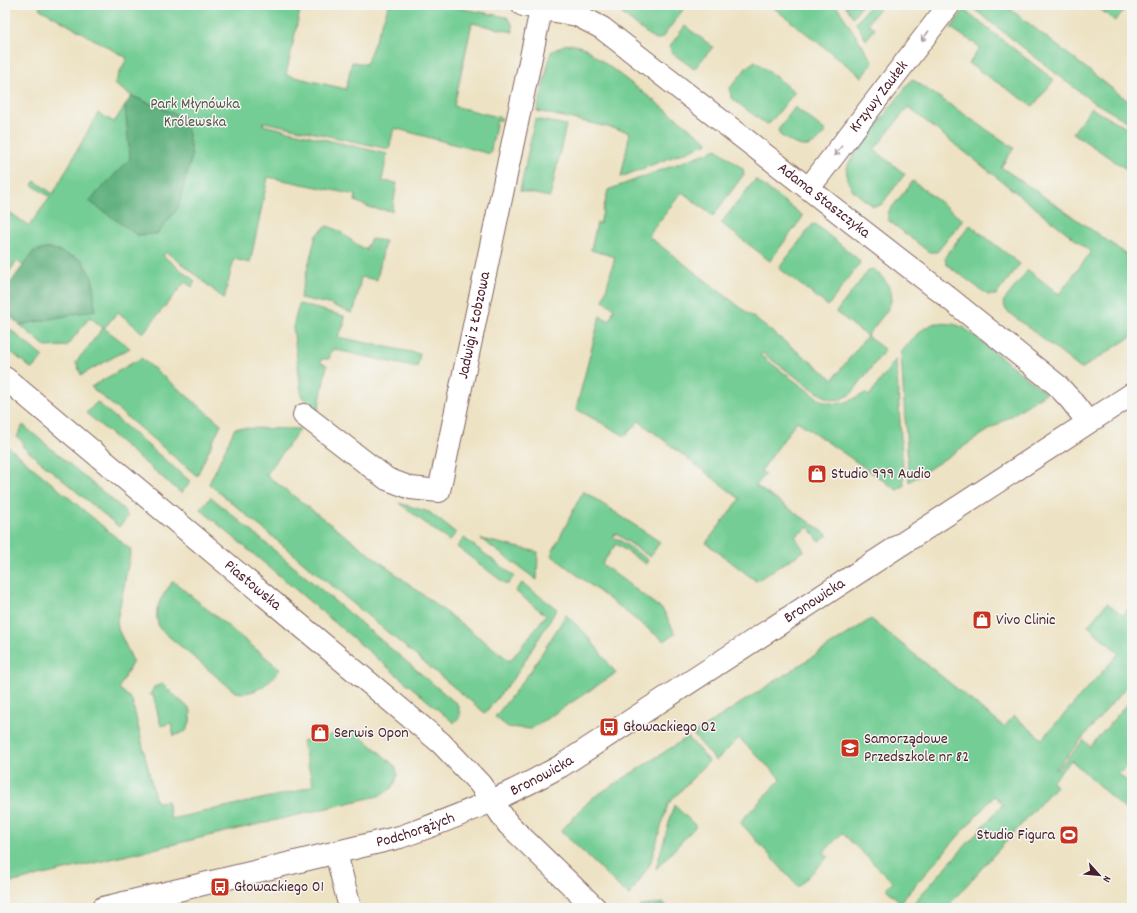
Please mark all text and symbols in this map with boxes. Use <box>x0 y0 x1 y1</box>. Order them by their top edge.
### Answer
one-way arrow <box>921 30 930 41</box>
street label: Krzywy Zaułek <box>844 56 914 138</box>
park label: Park Młynówka Królewska <box>150 93 240 134</box>
one-way arrow <box>834 145 842 156</box>
street label: Adama Staszczyka <box>772 157 875 244</box>
street label: Jadwigi z Łobzowa <box>452 269 497 381</box>
shop icon: Studio 999 Audio <box>806 463 828 485</box>
place label: Studio 999 Audio <box>831 463 931 486</box>
street label: Piastowska <box>219 554 287 616</box>
street label: Bronowicka <box>779 572 850 629</box>
shop icon: Vivo Clinic <box>971 609 993 631</box>
place label: Vivo Clinic <box>996 609 1055 632</box>
bus stop icon: Głowackiego 02 <box>598 716 620 738</box>
place label: Głowackiego 02 <box>623 716 717 739</box>
shop icon: Serwis Opon <box>309 722 331 744</box>
place label: Serwis Opon <box>334 722 409 745</box>
place label: Samorządowe Przedszkole nr 82 <box>864 728 969 769</box>
school or university icon: Samorządowe Przedszkole nr 82 <box>839 737 861 759</box>
street label: Bronowicka <box>506 749 579 802</box>
street label: Podchorążych <box>374 806 458 854</box>
place label: Studio Figura <box>977 824 1055 847</box>
sports icon: Studio Figura <box>1058 824 1080 846</box>
north arrow <box>1079 855 1119 895</box>
text: N <box>1098 873 1114 885</box>
bus stop icon: Głowackiego 01 <box>209 876 231 898</box>
place label: Głowackiego 01 <box>234 876 324 899</box>

